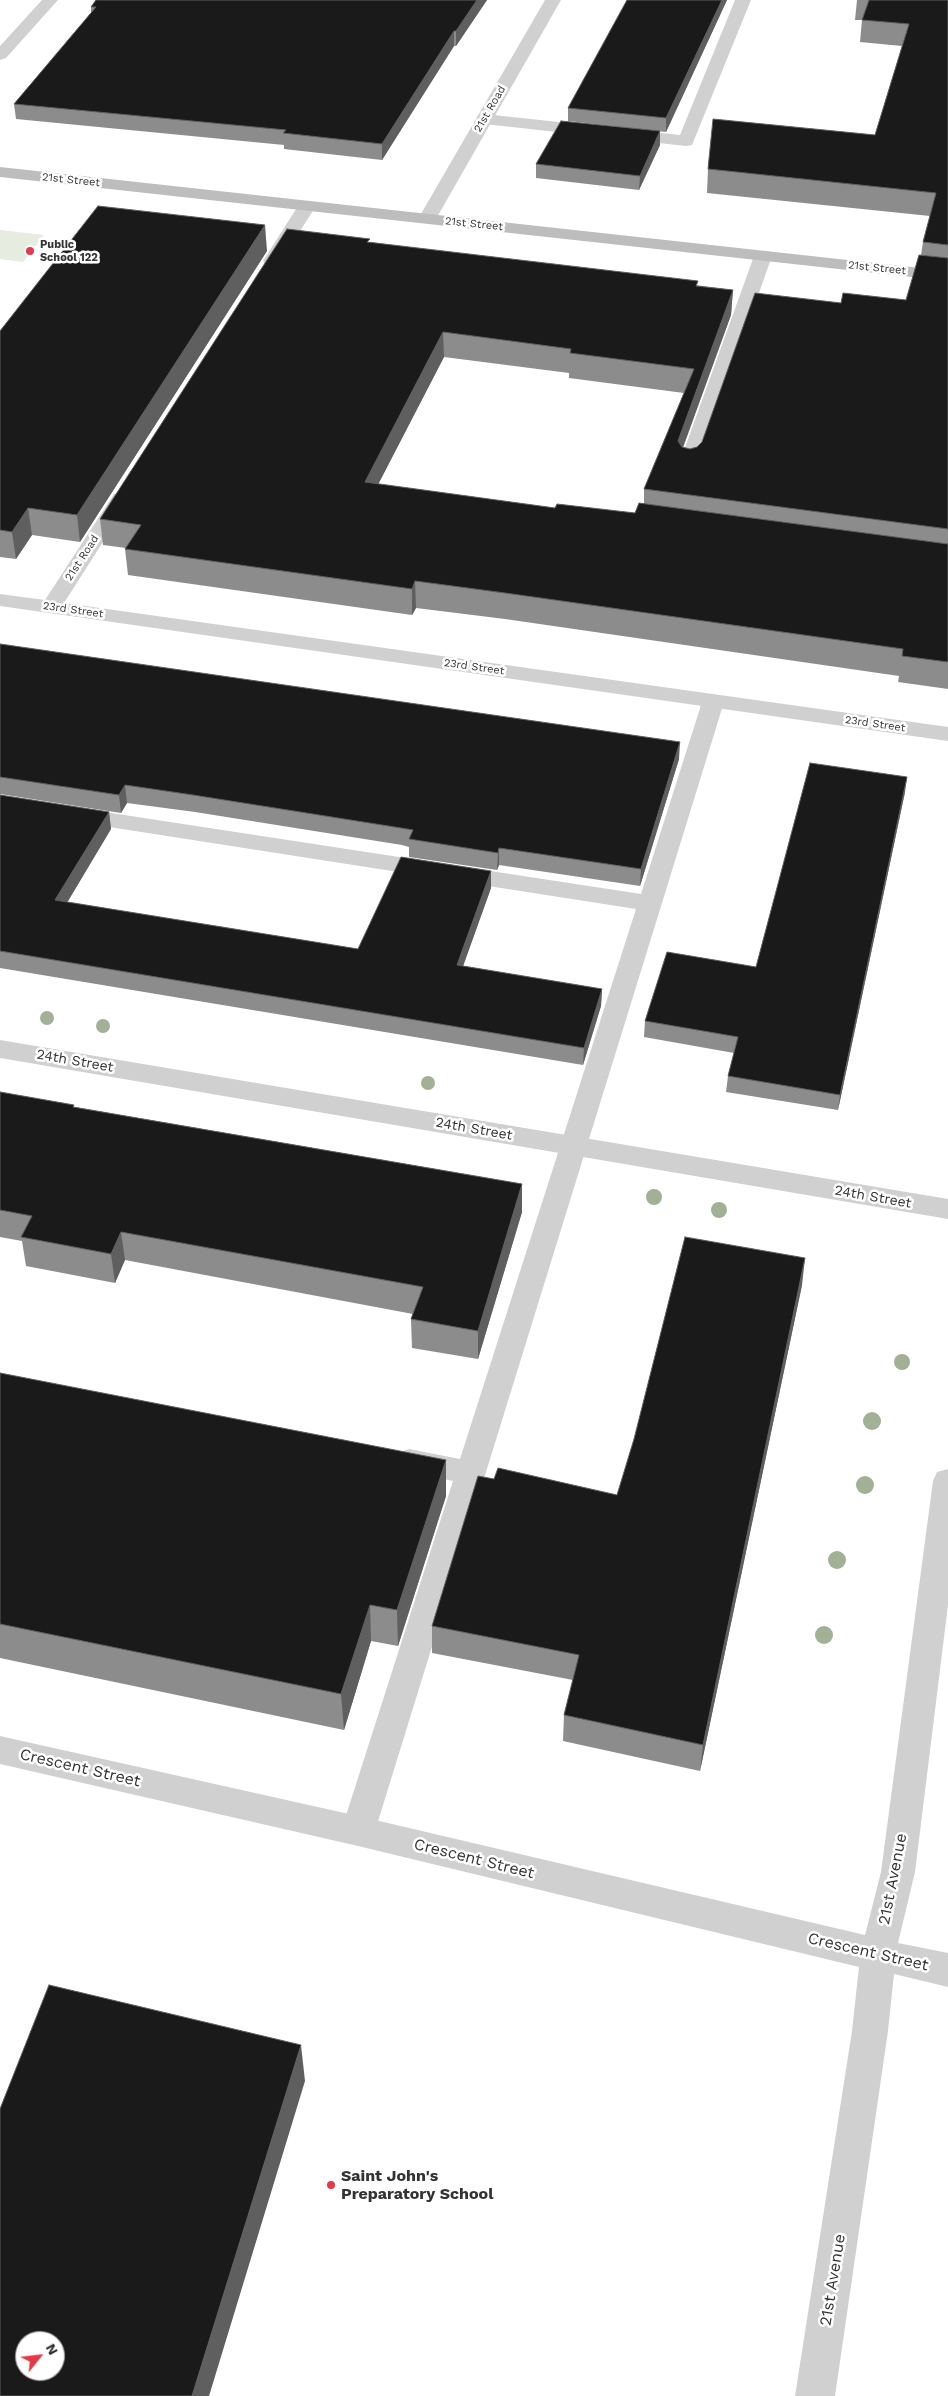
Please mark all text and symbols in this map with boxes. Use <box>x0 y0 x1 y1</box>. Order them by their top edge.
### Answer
street label: 21st Road <box>471 83 509 135</box>
street label: 21st Street <box>41 170 101 190</box>
street label: 21st Street <box>444 214 504 234</box>
place label: Public School 122 <box>40 238 98 264</box>
marker: Public School 122 <box>24 245 36 257</box>
street label: 21st Street <box>847 258 907 278</box>
street label: 21st Road <box>62 533 102 583</box>
street label: 23rd Street <box>42 599 104 621</box>
street label: 23rd Street <box>443 656 505 678</box>
street label: 23rd Street <box>844 713 906 735</box>
street label: 24th Street <box>35 1046 115 1076</box>
street label: 24th Street <box>434 1114 514 1144</box>
street label: 24th Street <box>833 1182 913 1212</box>
street label: Crescent Street <box>18 1745 142 1791</box>
street label: 21st Avenue <box>875 1832 911 1926</box>
street label: Crescent Street <box>412 1835 536 1883</box>
street label: Crescent Street <box>806 1929 930 1975</box>
place label: Saint John's Preparatory School <box>341 2166 493 2204</box>
marker: Saint John's Preparatory School <box>325 2179 337 2191</box>
street label: 21st Avenue <box>816 2233 850 2327</box>
north arrow <box>15 2331 65 2381</box>
text: N <box>43 2341 62 2358</box>

